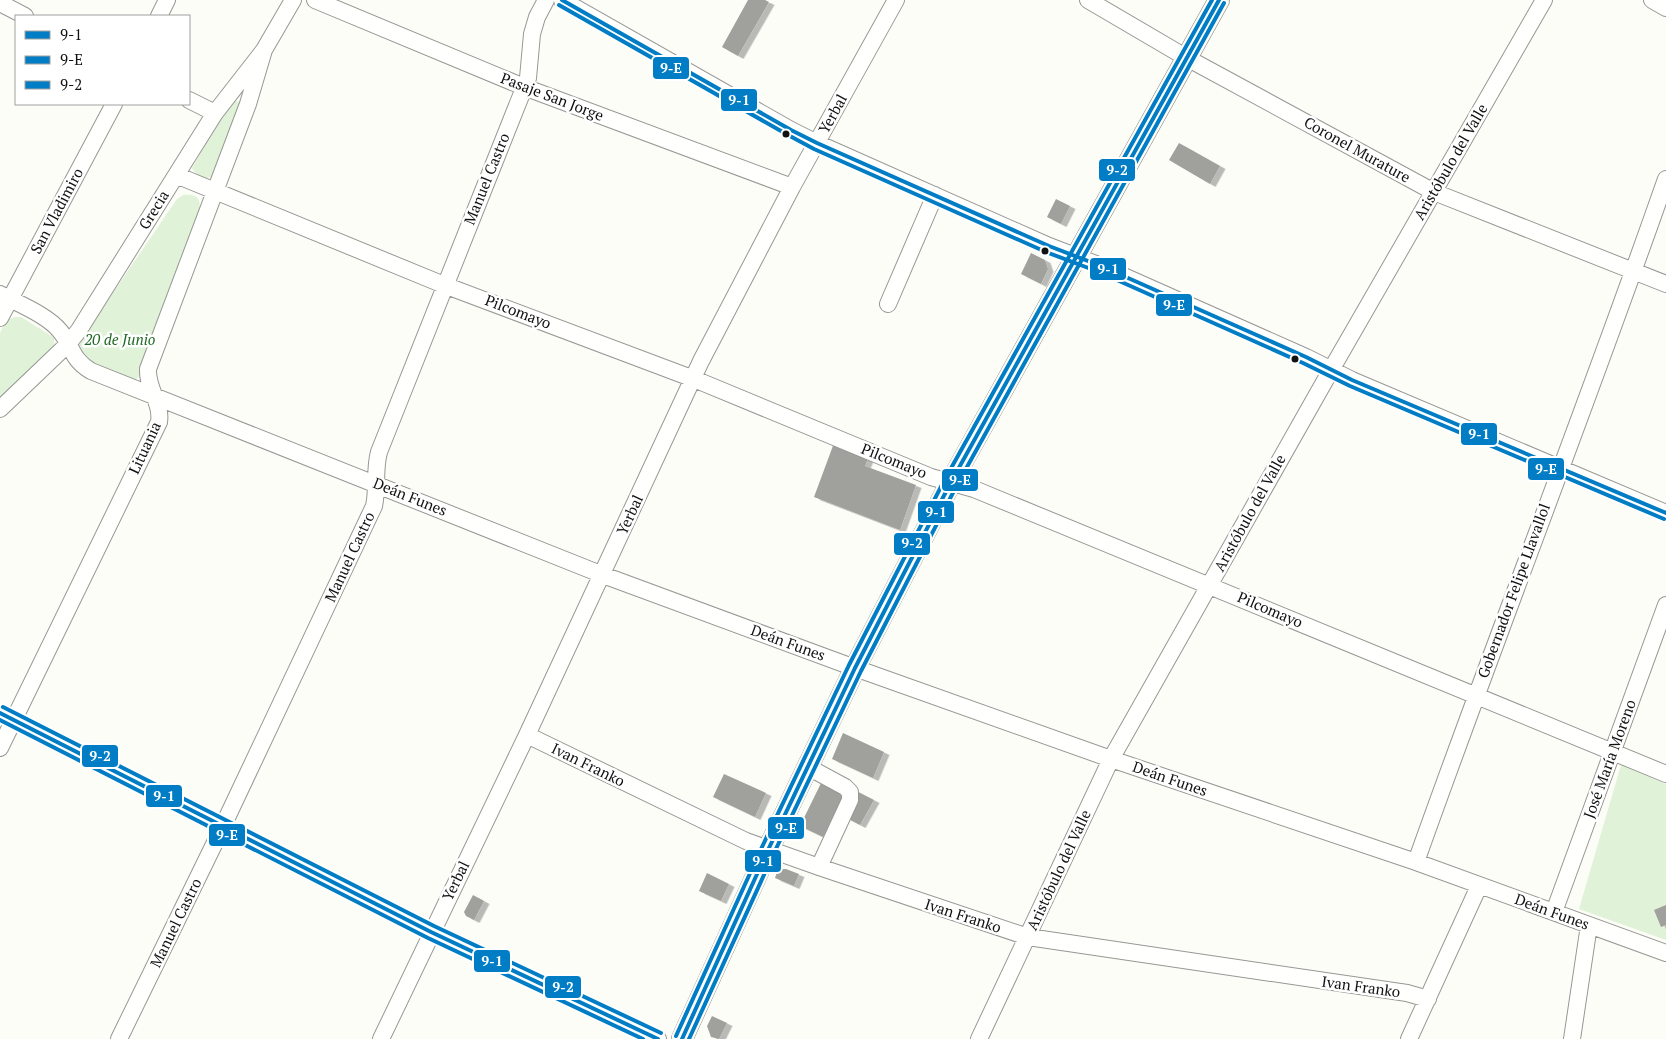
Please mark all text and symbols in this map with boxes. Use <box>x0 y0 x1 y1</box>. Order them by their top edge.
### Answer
legend <box>15 15 190 105</box>
text: 9-1 <box>60 24 82 44</box>
text: 9-E <box>60 49 83 69</box>
line badge: 9-E <box>652 56 690 80</box>
text: 9-E <box>660 58 682 77</box>
street label: Pasaje San Jorge <box>498 67 607 125</box>
text: 9-2 <box>60 74 82 94</box>
line badge: 9-1 <box>720 88 758 112</box>
text: 9-1 <box>728 90 750 109</box>
street label: Yerbal <box>813 90 851 137</box>
street label: Aristóbulo del Valle <box>1409 100 1492 223</box>
street label: Coronel Murature <box>1301 112 1414 187</box>
unlabelled marker <box>781 129 791 139</box>
street label: Manuel Castro <box>459 130 514 227</box>
line badge: 9-2 <box>1098 158 1136 182</box>
text: 9-2 <box>1106 160 1128 179</box>
street label: San Vladimiro <box>25 164 87 257</box>
street label: Grecia <box>133 186 173 233</box>
unlabelled marker <box>1040 246 1050 256</box>
line badge: 9-1 <box>1089 257 1127 281</box>
text: 9-1 <box>1097 259 1119 278</box>
street label: Pilcomayo <box>483 289 554 333</box>
line badge: 9-E <box>1155 293 1193 317</box>
text: 9-E <box>1163 295 1185 314</box>
park label: 20 de Junio <box>83 329 156 349</box>
unlabelled marker <box>1290 354 1300 364</box>
street label: Lituania <box>123 418 165 477</box>
line badge: 9-1 <box>1460 422 1498 446</box>
text: 9-1 <box>1468 424 1490 443</box>
street label: Pilcomayo <box>859 438 930 482</box>
street label: Aristóbulo del Valle <box>1209 450 1290 575</box>
line badge: 9-E <box>1527 457 1565 481</box>
text: 9-E <box>1535 459 1557 478</box>
line badge: 9-E <box>941 468 979 492</box>
text: 9-E <box>949 470 971 489</box>
street label: Deán Funes <box>370 472 450 520</box>
street label: Yerbal <box>611 491 647 538</box>
line badge: 9-1 <box>917 500 955 524</box>
street label: Gobernador Felipe Llavallol <box>1472 501 1554 681</box>
text: 9-1 <box>925 502 947 521</box>
street label: Manuel Castro <box>320 508 379 605</box>
line badge: 9-2 <box>893 532 931 556</box>
text: 9-2 <box>901 533 923 552</box>
street label: Pilcomayo <box>1235 586 1306 632</box>
street label: Deán Funes <box>748 619 828 665</box>
street label: José María Moreno <box>1578 697 1640 821</box>
street label: Ivan Franko <box>548 738 628 790</box>
line badge: 9-2 <box>81 744 119 768</box>
text: 9-2 <box>89 746 111 765</box>
street label: Deán Funes <box>1130 756 1210 800</box>
line badge: 9-1 <box>145 784 183 808</box>
text: 9-1 <box>153 786 175 805</box>
street label: Aristóbulo del Valle <box>1021 806 1095 933</box>
line badge: 9-E <box>767 816 805 840</box>
text: 9-E <box>775 818 797 837</box>
line badge: 9-E <box>208 823 246 847</box>
text: 9-E <box>216 825 238 844</box>
line badge: 9-1 <box>744 849 782 873</box>
text: 9-1 <box>752 851 774 870</box>
street label: Yerbal <box>437 857 473 904</box>
street label: Manuel Castro <box>145 875 205 971</box>
street label: Deán Funes <box>1512 888 1592 934</box>
street label: Ivan Franko <box>923 893 1004 937</box>
line badge: 9-1 <box>473 949 511 973</box>
text: 9-1 <box>481 951 503 970</box>
street label: Ivan Franko <box>1320 971 1402 1001</box>
line badge: 9-2 <box>544 975 582 999</box>
text: 9-2 <box>552 977 574 996</box>

